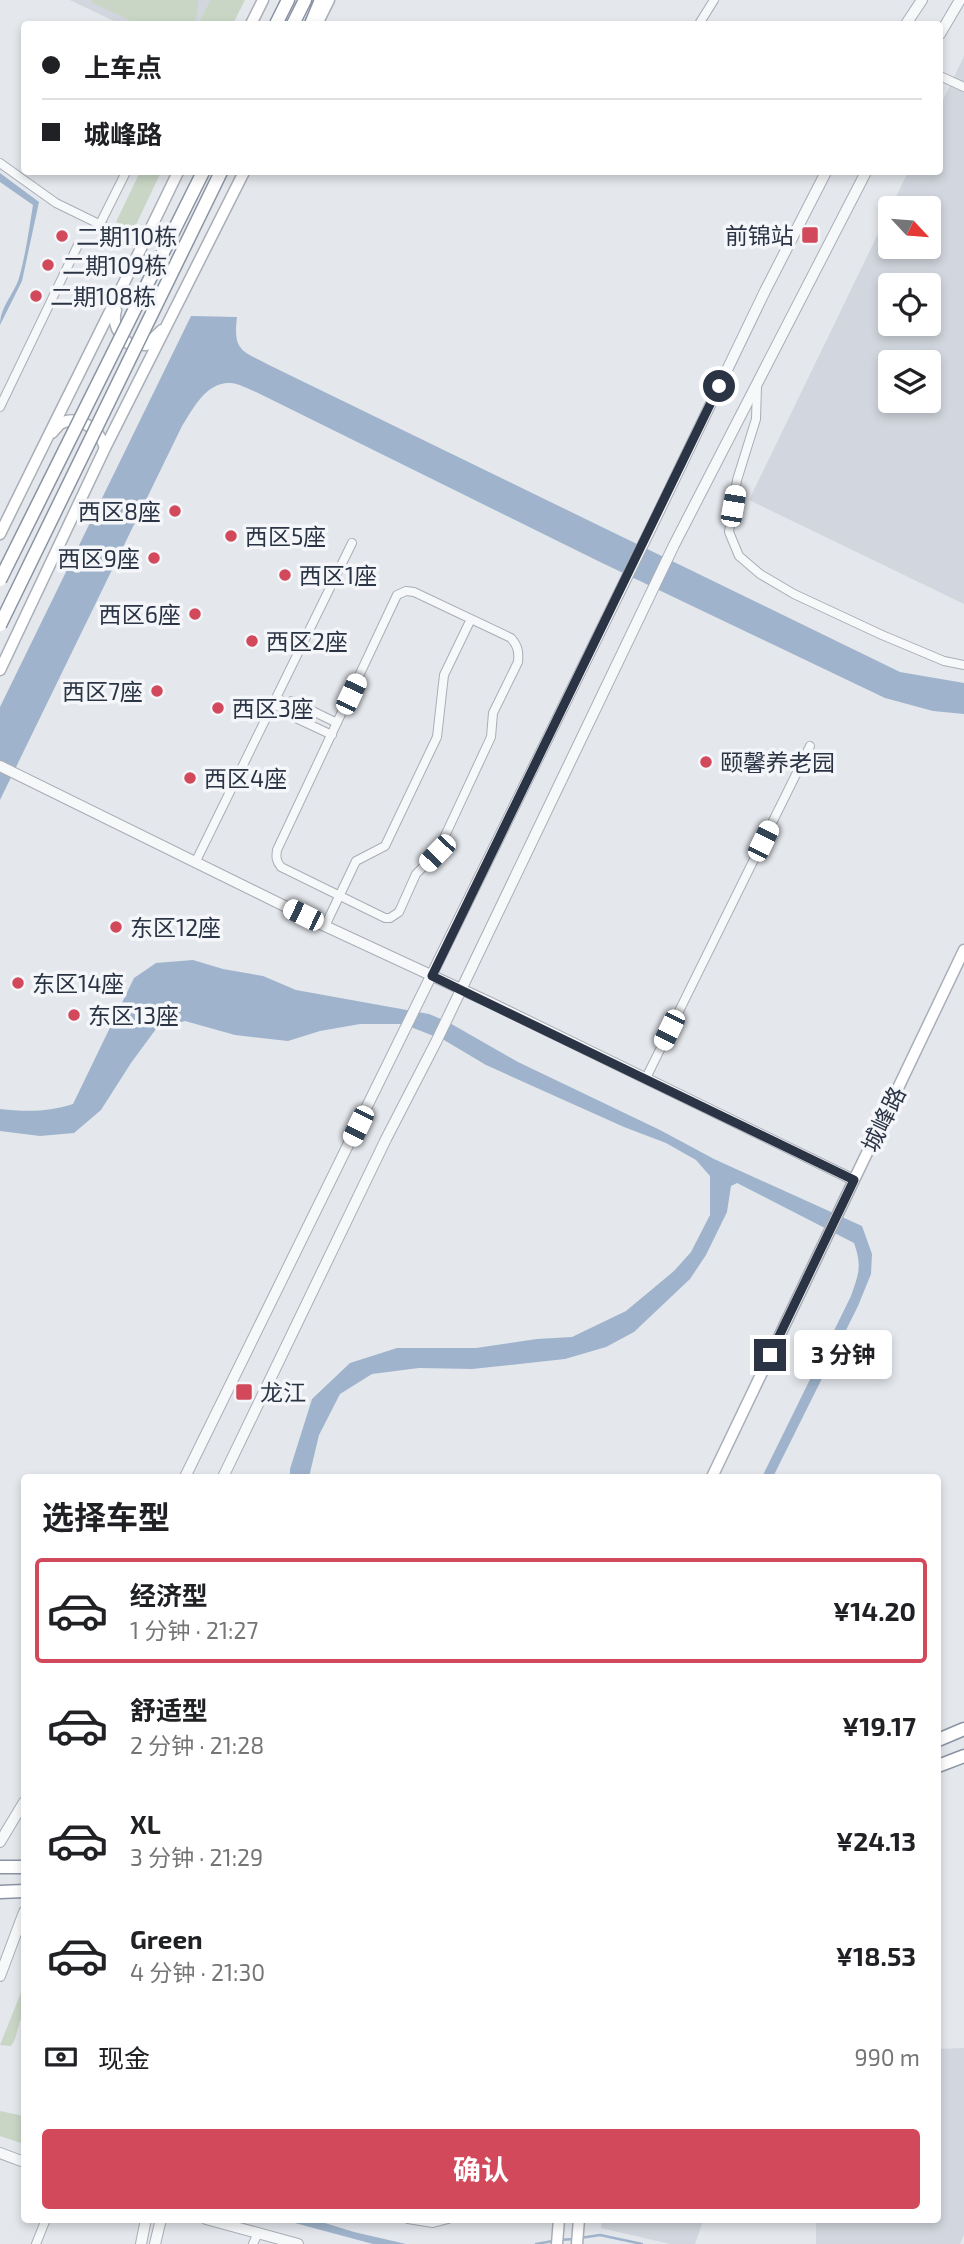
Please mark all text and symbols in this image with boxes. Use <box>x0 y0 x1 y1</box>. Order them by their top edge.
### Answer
text: 上车点 <box>84 51 162 82</box>
text: 城峰路 <box>84 118 162 149</box>
north arrow <box>878 196 942 259</box>
map controls <box>878 196 941 413</box>
place label: 前锦站 <box>725 221 794 249</box>
place label: 二期110栋 <box>76 222 177 250</box>
marker: 前锦站 <box>800 225 820 245</box>
marker: 二期110栋 <box>54 228 70 244</box>
place label: 二期109栋 <box>62 251 167 279</box>
marker: 二期109栋 <box>40 257 56 273</box>
button: locate <box>878 273 941 336</box>
place label: 二期108栋 <box>50 282 156 310</box>
marker: 二期108栋 <box>28 288 44 304</box>
button: layers <box>878 350 941 413</box>
route start <box>703 370 735 402</box>
car <box>720 483 747 529</box>
place label: 西区8座 <box>78 497 161 525</box>
marker: 西区8座 <box>167 503 183 519</box>
place label: 西区5座 <box>245 522 326 550</box>
marker: 西区5座 <box>223 528 239 544</box>
place label: 西区9座 <box>58 544 140 572</box>
marker: 西区9座 <box>146 550 162 566</box>
place label: 西区1座 <box>299 561 377 589</box>
marker: 西区1座 <box>277 567 293 583</box>
place label: 西区6座 <box>99 600 181 628</box>
marker: 西区6座 <box>187 606 203 622</box>
place label: 西区2座 <box>266 627 348 655</box>
marker: 西区2座 <box>244 633 260 649</box>
car <box>333 671 370 717</box>
place label: 西区7座 <box>62 677 143 705</box>
marker: 西区7座 <box>149 683 165 699</box>
place label: 西区3座 <box>232 694 314 722</box>
marker: 西区3座 <box>210 700 226 716</box>
place label: 颐馨养老园 <box>720 748 835 776</box>
marker: 颐馨养老园 <box>698 754 714 770</box>
place label: 西区4座 <box>204 764 287 792</box>
marker: 西区4座 <box>182 770 198 786</box>
car <box>745 818 782 864</box>
car <box>415 831 460 875</box>
car <box>280 896 327 934</box>
place label: 东区12座 <box>130 913 221 941</box>
marker: 东区12座 <box>108 919 124 935</box>
place label: 东区14座 <box>32 969 124 997</box>
marker: 东区14座 <box>10 975 26 991</box>
place label: 东区13座 <box>88 1001 179 1029</box>
marker: 东区13座 <box>66 1007 82 1023</box>
car <box>651 1007 688 1053</box>
street label: 城峰路 <box>855 1082 911 1156</box>
car <box>340 1103 377 1149</box>
callout: 3 分钟 <box>794 1330 892 1380</box>
route end <box>754 1339 786 1371</box>
text: 3 分钟 <box>811 1340 875 1368</box>
place label: 龙江 <box>260 1378 306 1406</box>
marker: 龙江 <box>234 1382 254 1402</box>
text: 选择车型 <box>42 1497 170 1535</box>
icon: car <box>46 1579 109 1642</box>
text: 经济型 <box>130 1579 208 1610</box>
text: ¥14.20 <box>833 1595 916 1626</box>
text: 1 分钟 · 21:27 <box>130 1616 258 1644</box>
icon: car <box>46 1694 109 1757</box>
text: 舒适型 <box>130 1694 208 1725</box>
text: ¥19.17 <box>842 1710 916 1741</box>
text: 2 分钟 · 21:28 <box>130 1731 264 1759</box>
text: XL <box>130 1808 161 1839</box>
icon: car <box>46 1809 109 1872</box>
text: ¥24.13 <box>836 1825 916 1856</box>
text: 3 分钟 · 21:29 <box>130 1843 263 1871</box>
text: Green <box>130 1923 203 1954</box>
icon: car <box>46 1924 109 1987</box>
text: ¥18.53 <box>836 1940 916 1971</box>
text: 4 分钟 · 21:30 <box>130 1958 265 1986</box>
icon: cash <box>42 2038 80 2076</box>
text: 现金 <box>98 2042 150 2073</box>
text: 990 m <box>855 2043 920 2071</box>
button: 确认 <box>42 2129 920 2209</box>

